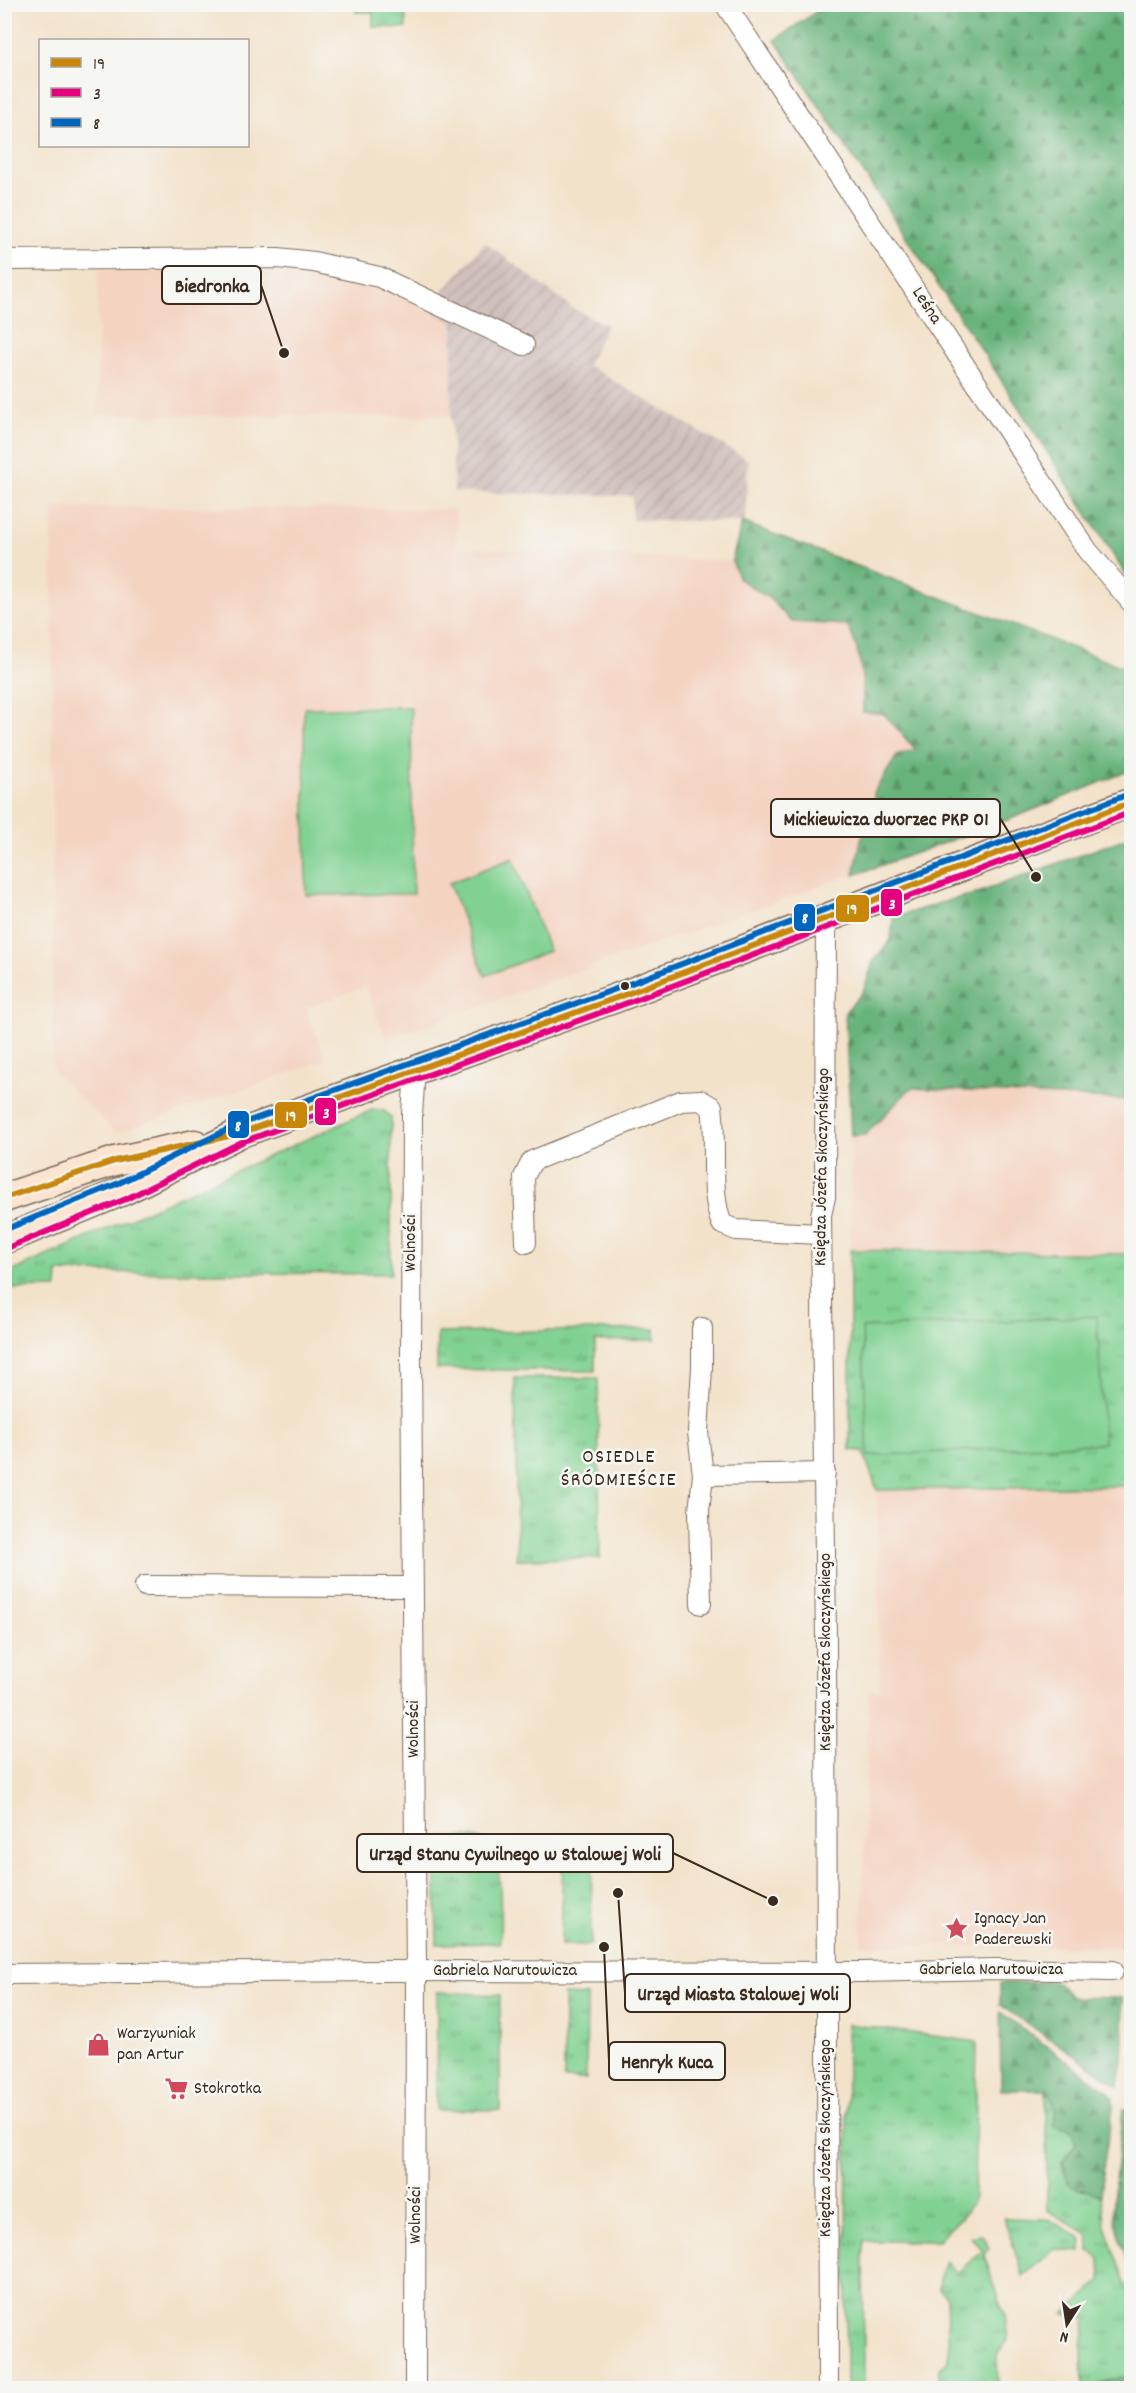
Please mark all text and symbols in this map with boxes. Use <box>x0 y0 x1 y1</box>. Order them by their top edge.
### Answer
legend <box>39 39 249 147</box>
text: 19 <box>93 53 105 78</box>
text: 3 <box>93 83 101 108</box>
text: 8 <box>93 113 100 138</box>
callout: Biedronka <box>162 266 261 304</box>
text: Biedronka <box>175 274 250 302</box>
street label: Leśna <box>905 282 948 330</box>
callout: Mickiewicza dworzec PKP 01 <box>771 799 1000 837</box>
text: Mickiewicza dworzec PKP 01 <box>783 807 989 835</box>
line badge: 3 <box>880 888 903 917</box>
line badge: 19 <box>835 894 870 923</box>
text: 3 <box>888 894 896 917</box>
text: 19 <box>847 899 857 922</box>
line badge: 8 <box>793 903 816 932</box>
text: 8 <box>802 908 809 931</box>
unlabelled marker <box>619 980 631 992</box>
street label: Księdza Józefa Skoczyńskiego <box>809 1068 837 1266</box>
line badge: 3 <box>314 1097 337 1126</box>
line badge: 19 <box>274 1101 308 1129</box>
text: 3 <box>322 1103 330 1126</box>
text: 19 <box>286 1106 296 1129</box>
line badge: 8 <box>227 1110 250 1139</box>
text: 8 <box>235 1116 242 1139</box>
street label: Wolności <box>399 1214 424 1272</box>
district label: OSIEDLE ŚRÓDMIEŚCIE <box>561 1444 677 1495</box>
street label: Księdza Józefa Skoczyńskiego <box>814 1553 839 1751</box>
street label: Wolności <box>402 1700 427 1758</box>
callout: Urząd Stanu Cywilnego w Stalowej Woli <box>357 1834 673 1872</box>
text: Urząd Stanu Cywilnego w Stalowej Woli <box>369 1842 661 1870</box>
place label: Ignacy Jan Paderewski <box>974 1907 1051 1953</box>
place icon: Ignacy Jan Paderewski <box>943 1916 969 1942</box>
street label: Gabriela Narutowicza <box>919 1958 1063 1983</box>
street label: Gabriela Narutowicza <box>433 1959 577 1984</box>
callout: Urząd Miasta Stalowej Woli <box>625 1974 850 2012</box>
text: Urząd Miasta Stalowej Woli <box>637 1982 839 2010</box>
place label: Warzywniak pan Artur <box>117 2022 196 2068</box>
shop icon: Warzywniak pan Artur <box>86 2031 112 2057</box>
street label: Księdza Józefa Skoczyńskiego <box>814 2039 839 2237</box>
callout: Henryk Kuca <box>609 2042 725 2080</box>
text: Henryk Kuca <box>621 2050 714 2078</box>
supermarket icon: Stokrotka <box>163 2076 189 2102</box>
place label: Stokrotka <box>194 2077 262 2102</box>
street label: Wolności <box>404 2186 429 2244</box>
north arrow <box>1037 2294 1097 2354</box>
text: N <box>1058 2324 1071 2348</box>

